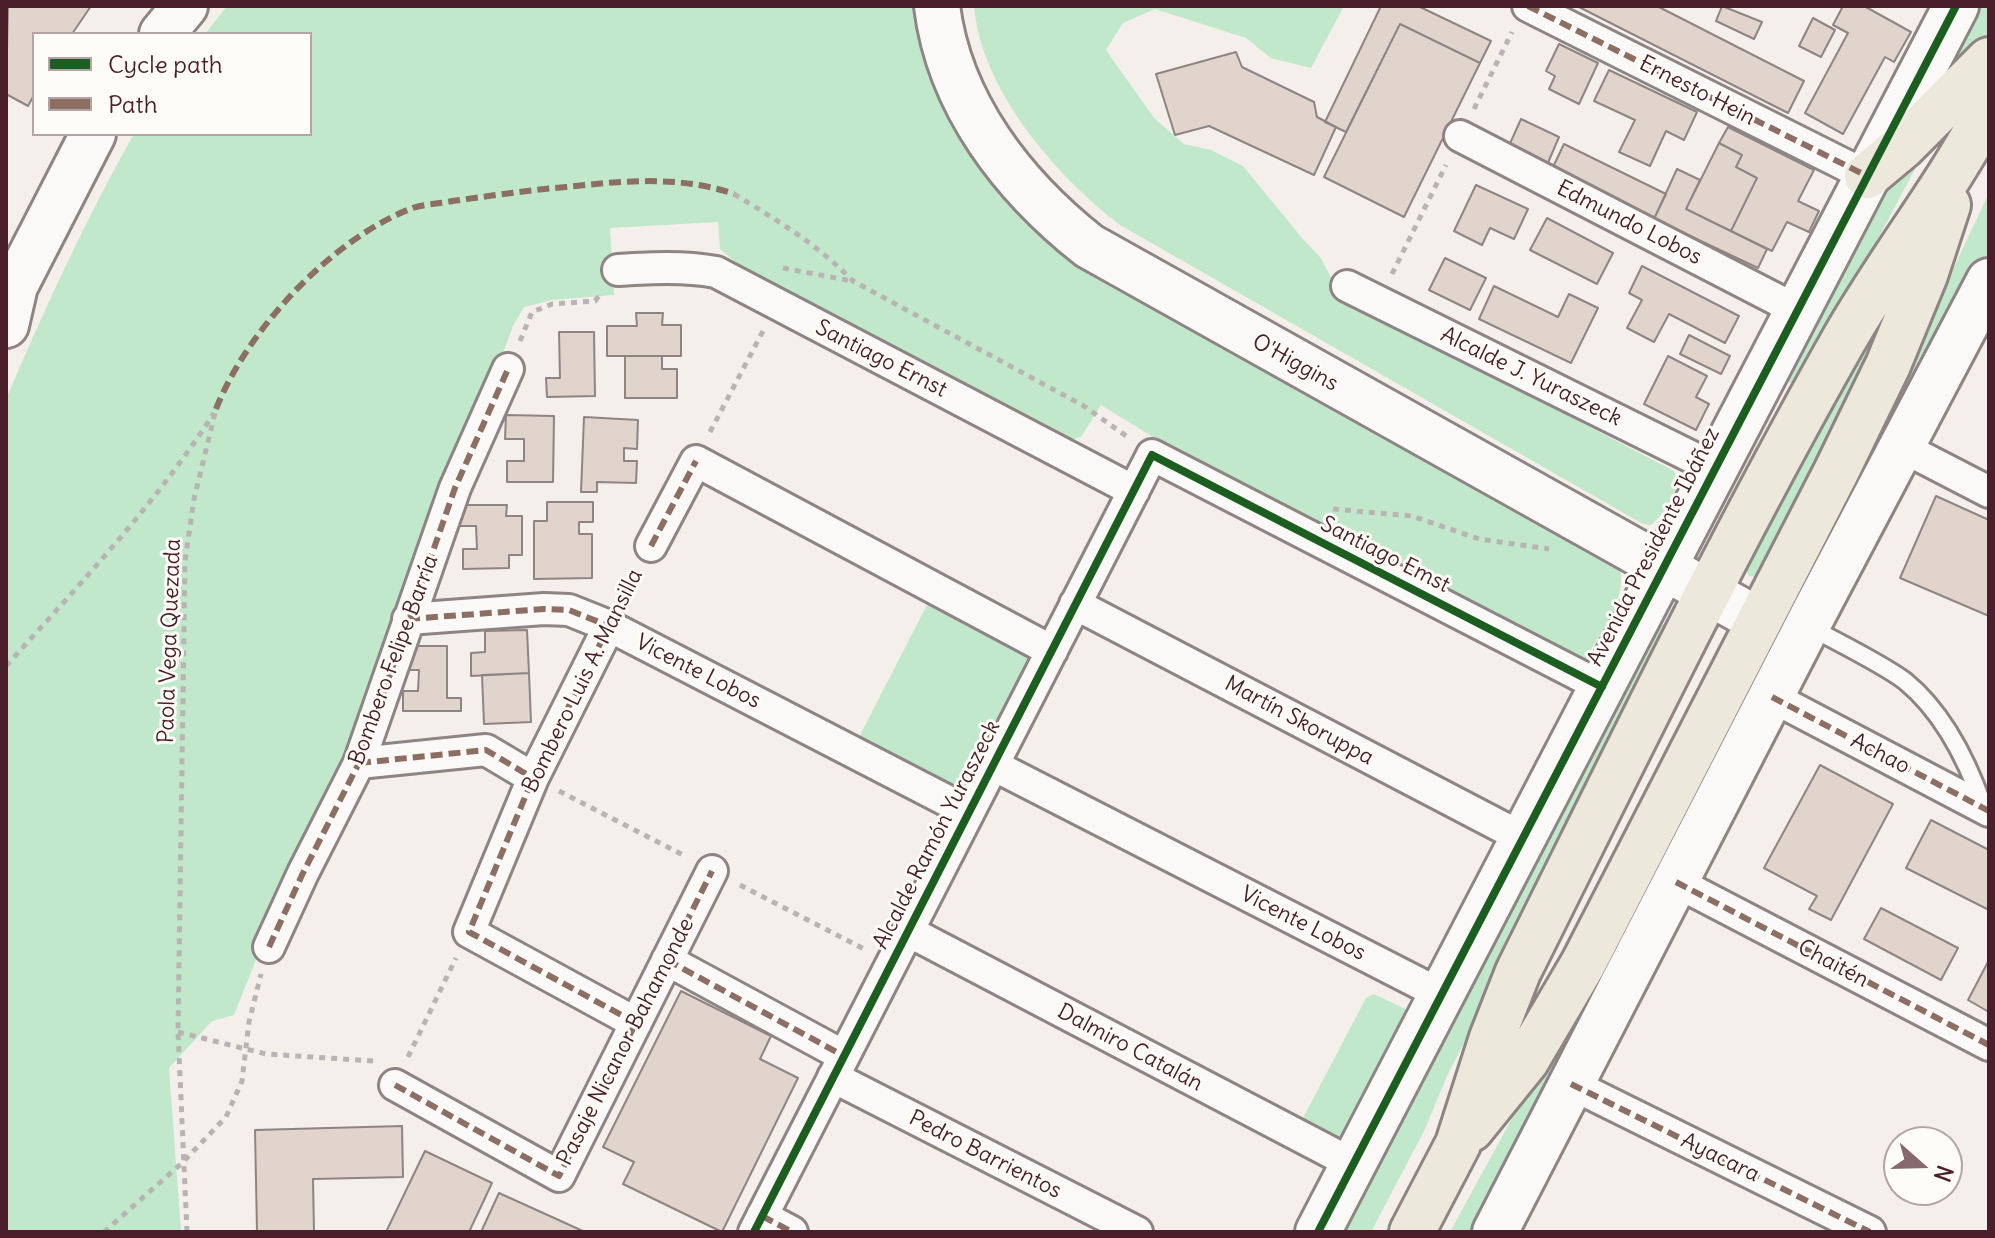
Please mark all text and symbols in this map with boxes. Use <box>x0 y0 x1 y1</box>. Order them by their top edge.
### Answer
legend <box>32 32 312 136</box>
text: Cycle path <box>108 49 223 79</box>
street label: Ernesto Hein <box>1635 51 1759 131</box>
text: Path <box>108 89 158 119</box>
street label: Edmundo Lobos <box>1552 175 1706 271</box>
street label: Santiago Ernst <box>811 315 951 403</box>
street label: Alcalde J. Yuraszeck <box>1436 322 1626 432</box>
street label: O'Higgins <box>1247 329 1343 397</box>
street label: Avenida Presidente Ibáñez <box>1582 423 1726 671</box>
street label: Santiago Emst <box>1316 511 1454 599</box>
street label: Paola Vega Quezada <box>153 538 187 744</box>
street label: Bombero Felipe Barría <box>344 551 444 769</box>
street label: Bombero Luis A. Mansilla <box>517 565 649 797</box>
street label: Vicente Lobos <box>631 629 765 715</box>
street label: Martín Skoruppa <box>1220 671 1378 771</box>
street label: Alcalde Ramón Yuraszeck <box>868 716 1006 954</box>
street label: Achao <box>1846 728 1914 780</box>
street label: Vicente Lobos <box>1236 881 1370 967</box>
street label: Pasaje Nicanor Bahamonde <box>552 914 700 1170</box>
street label: Chaitén <box>1793 934 1873 994</box>
street label: Dalmiro Catalán <box>1053 999 1207 1097</box>
street label: Pedro Barrientos <box>904 1105 1066 1205</box>
north arrow <box>1883 1126 1963 1206</box>
street label: Ayacara <box>1676 1128 1764 1188</box>
text: N <box>1928 1162 1959 1185</box>

